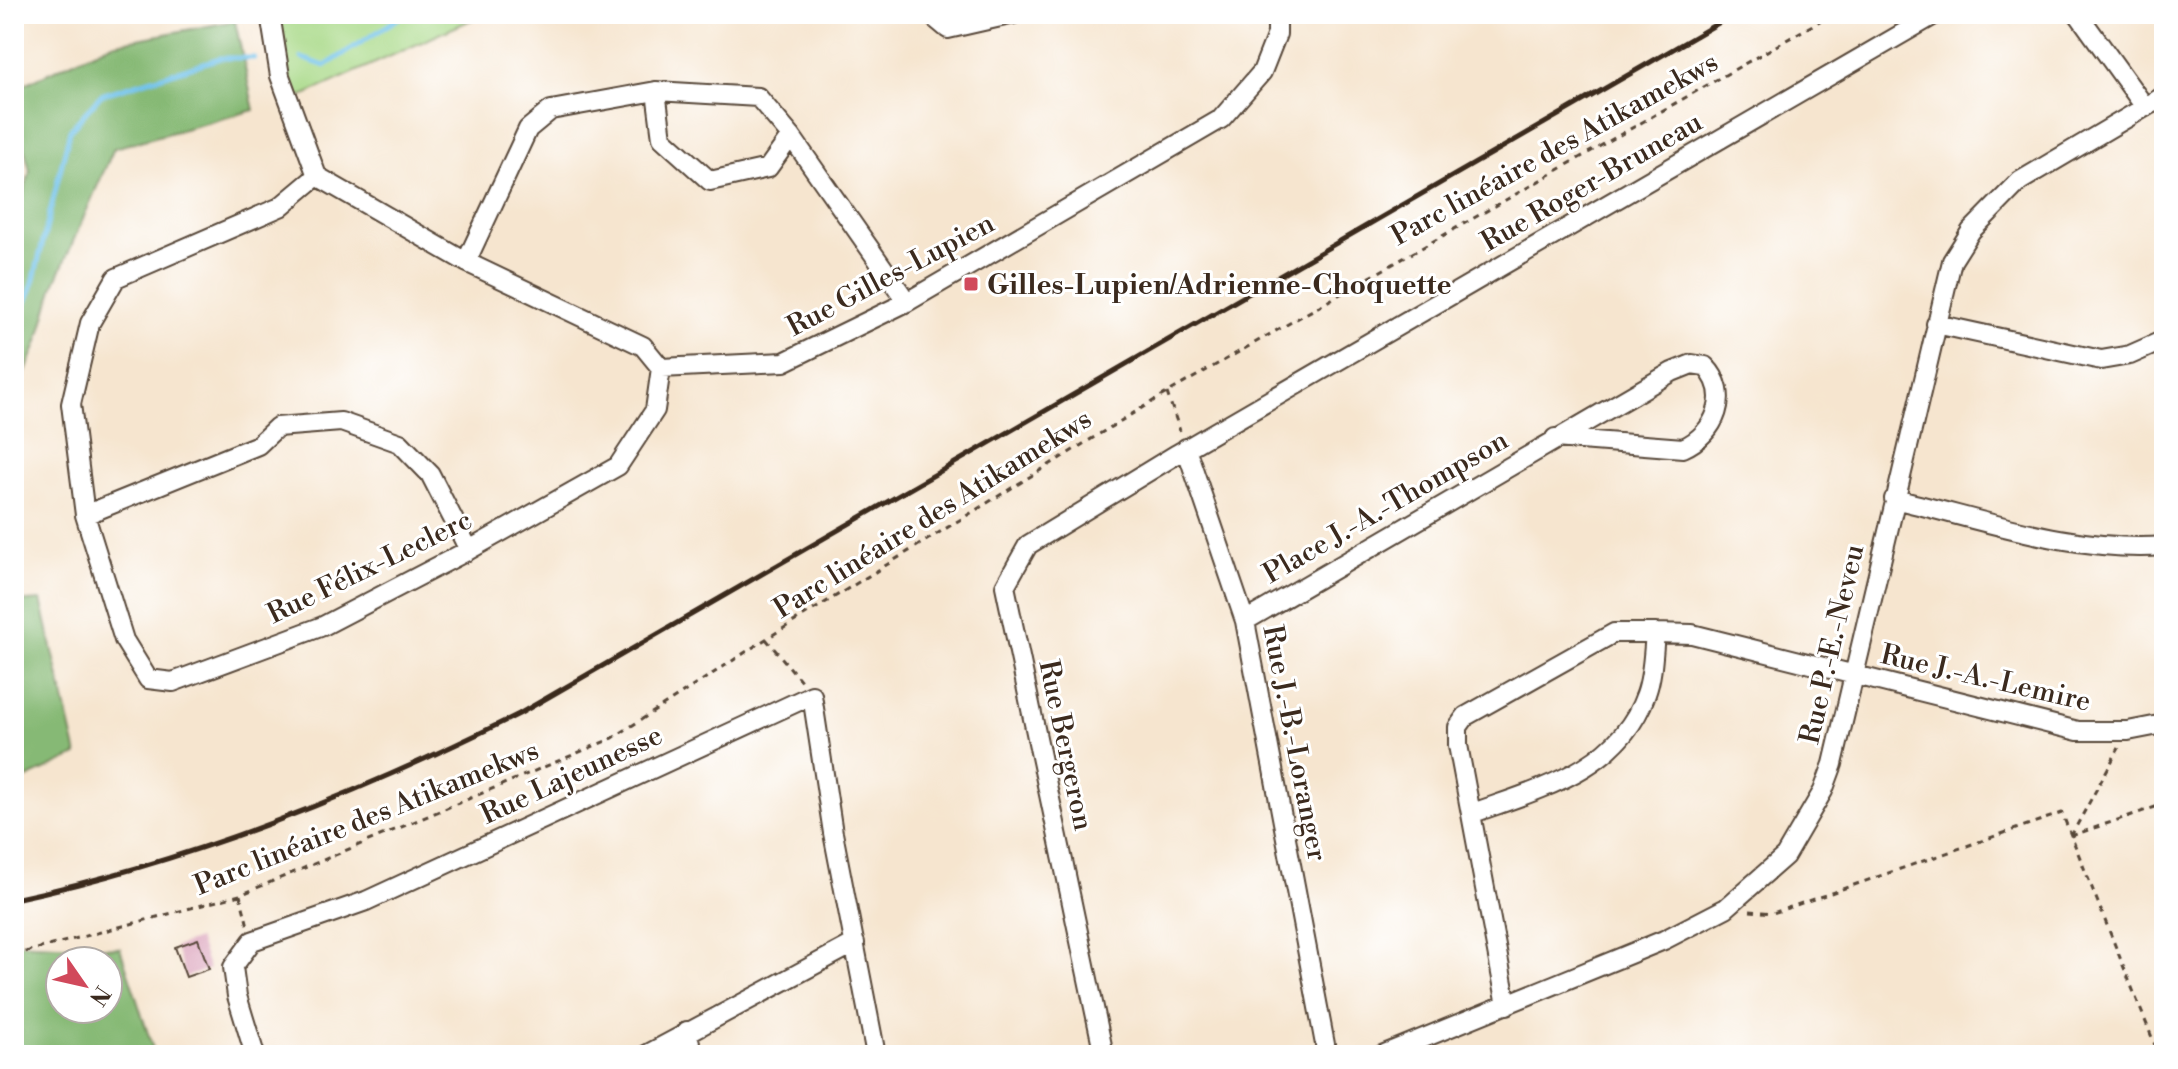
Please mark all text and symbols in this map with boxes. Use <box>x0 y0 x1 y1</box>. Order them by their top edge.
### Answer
street label: Parc linéaire des Atikamekws <box>1385 45 1724 254</box>
street label: Rue Roger-Bruneau <box>1475 105 1709 260</box>
street label: Rue Gilles-Lupien <box>781 206 1001 345</box>
place label: Gilles-Lupien/Adrienne-Choquette <box>987 268 1451 303</box>
marker: Gilles-Lupien/Adrienne-Choquette <box>962 275 980 293</box>
street label: Parc linéaire des Atikamekws <box>767 402 1098 627</box>
street label: Place J.-A.-Thompson <box>1257 423 1515 592</box>
street label: Rue Félix-Leclerc <box>262 503 478 632</box>
street label: Rue P.-E.-Neveu <box>1792 541 1872 748</box>
street label: Rue J.-B.-Loranger <box>1254 622 1335 864</box>
street label: Rue J.-A.-Lemire <box>1877 637 2094 720</box>
street label: Rue Bergeron <box>1030 657 1101 834</box>
street label: Rue Lajeunesse <box>475 718 668 833</box>
street label: Parc linéaire des Atikamekws <box>189 733 544 904</box>
north arrow <box>44 945 124 1025</box>
text: N <box>83 981 115 1011</box>

